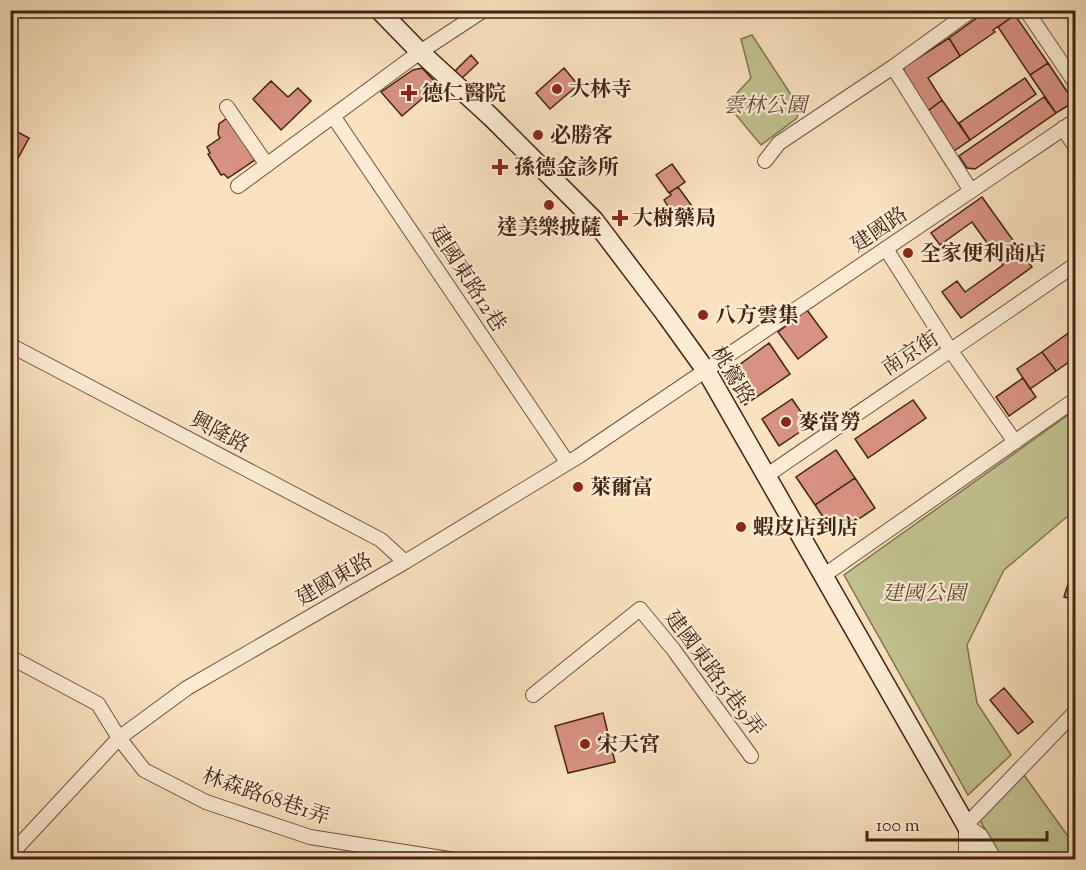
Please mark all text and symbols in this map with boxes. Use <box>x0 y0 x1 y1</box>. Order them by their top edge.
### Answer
place label: 大林寺 <box>569 76 632 106</box>
place label: 德仁醫院 <box>422 80 506 110</box>
marker: 大林寺 <box>550 82 564 96</box>
marker: 德仁醫院 <box>400 84 418 102</box>
park label: 雲林公園 <box>723 92 810 122</box>
place label: 必勝客 <box>550 122 613 152</box>
marker: 必勝客 <box>531 128 545 142</box>
place label: 孫德金診所 <box>514 154 619 184</box>
marker: 孫德金診所 <box>491 158 509 176</box>
marker: 達美樂披薩 <box>542 198 556 212</box>
street label: 建國路 <box>846 201 915 261</box>
place label: 大樹藥局 <box>632 205 716 235</box>
marker: 大樹藥局 <box>613 211 627 225</box>
place label: 達美樂披薩 <box>497 214 602 244</box>
street label: 建國東路12巷 <box>421 220 512 338</box>
place label: 全家便利商店 <box>920 240 1046 270</box>
marker: 全家便利商店 <box>901 246 915 260</box>
place label: 八方雲集 <box>715 302 799 332</box>
marker: 八方雲集 <box>696 308 710 322</box>
street label: 南京街 <box>877 325 946 384</box>
street label: 桃鶯路 <box>702 341 760 411</box>
street label: 興隆路 <box>184 406 254 462</box>
place label: 麥當勞 <box>798 409 861 439</box>
marker: 麥當勞 <box>779 415 793 429</box>
place label: 萊爾富 <box>590 474 653 504</box>
marker: 萊爾富 <box>571 480 585 494</box>
place label: 蝦皮店到店 <box>753 514 858 544</box>
marker: 蝦皮店到店 <box>734 520 748 534</box>
street label: 建國東路 <box>291 547 379 615</box>
park label: 建國公園 <box>882 580 969 610</box>
street label: 建國東路15巷9弄 <box>656 605 771 743</box>
place label: 宋天宮 <box>597 731 660 761</box>
marker: 宋天宮 <box>578 737 592 751</box>
street label: 林森路68巷1弄 <box>198 762 333 834</box>
scale bar <box>867 804 1047 842</box>
text: 100 m <box>876 814 920 840</box>

